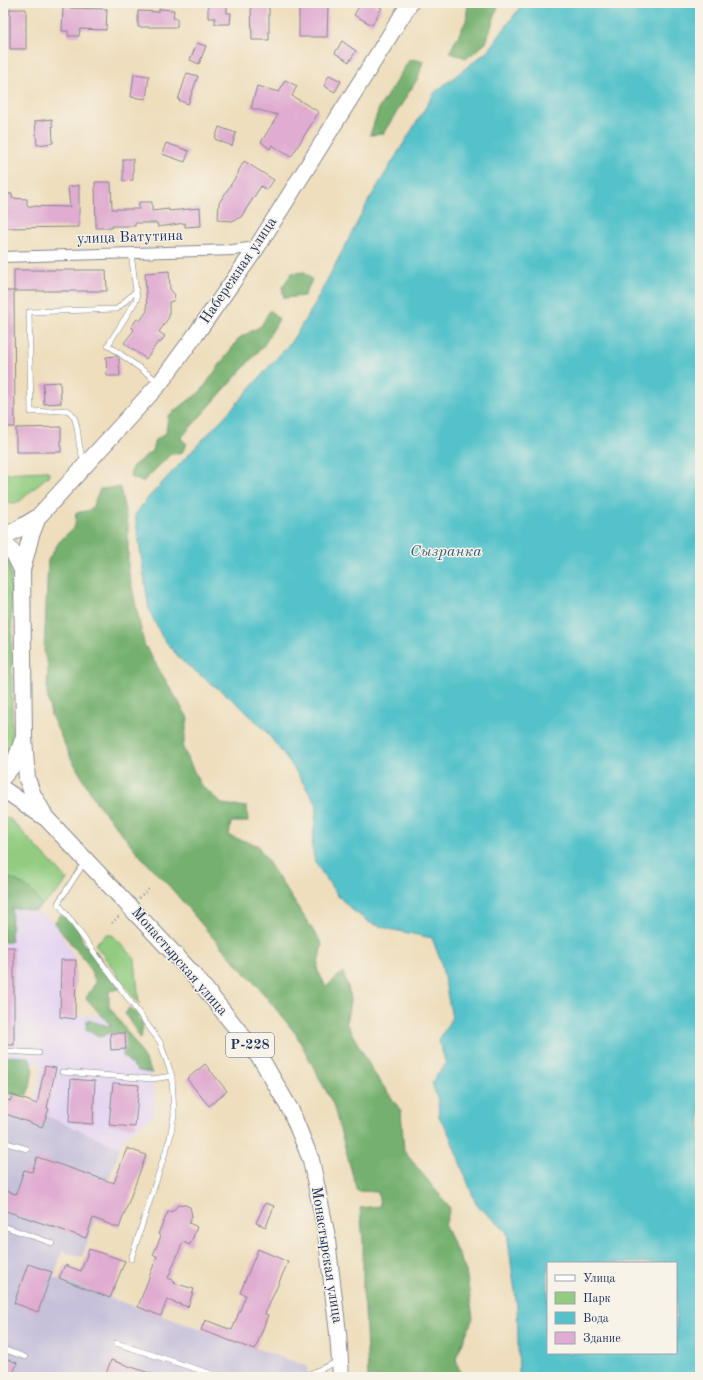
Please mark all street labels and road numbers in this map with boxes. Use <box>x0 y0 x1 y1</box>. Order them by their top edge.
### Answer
street label: Набережная улица <box>198 214 280 327</box>
street label: улица Ватутина <box>77 229 184 247</box>
street label: Монастырская улица <box>128 905 230 1019</box>
road number: Р-228 <box>226 1033 274 1057</box>
street label: Монастырская улица <box>308 1186 344 1325</box>

